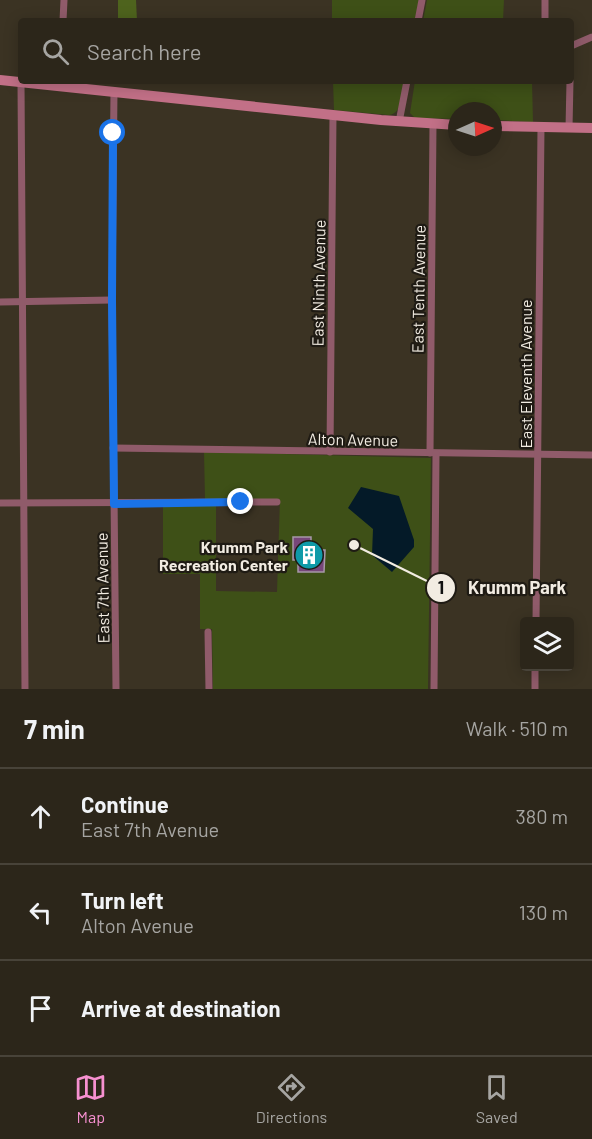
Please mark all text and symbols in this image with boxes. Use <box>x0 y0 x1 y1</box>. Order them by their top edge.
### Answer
search box <box>18 18 574 84</box>
icon: search <box>39 35 72 68</box>
text: Search here <box>87 38 201 64</box>
north arrow <box>448 102 502 156</box>
route start <box>99 119 125 145</box>
street label: East Ninth Avenue <box>307 220 329 346</box>
street label: East Tenth Avenue <box>407 225 429 353</box>
street label: East Eleventh Avenue <box>516 299 535 449</box>
street label: Alton Avenue <box>308 429 398 449</box>
route end <box>227 488 253 514</box>
street label: East 7th Avenue <box>92 533 112 643</box>
place label: Krumm Park Recreation Center <box>159 537 288 574</box>
building icon: Krumm Park Recreation Center <box>293 539 325 571</box>
callout: Krumm Park <box>426 570 578 606</box>
text: 1 <box>438 576 444 598</box>
text: Krumm Park <box>468 576 567 598</box>
map controls <box>520 617 574 671</box>
button: layers <box>520 617 574 671</box>
text: 7 min <box>24 713 85 744</box>
text: Walk · 510 m <box>466 716 568 740</box>
text: Continue <box>81 791 169 817</box>
icon: ahead <box>24 800 57 833</box>
text: 380 m <box>515 804 568 828</box>
text: East 7th Avenue <box>81 817 219 841</box>
text: Turn left <box>81 887 164 913</box>
icon: left <box>24 896 57 929</box>
text: 130 m <box>519 900 568 924</box>
text: Alton Avenue <box>81 913 194 937</box>
icon: arrive <box>24 992 57 1025</box>
text: Arrive at destination <box>81 995 280 1021</box>
tab: Map <box>74 1071 107 1126</box>
tab: Directions <box>256 1071 327 1126</box>
tab: Saved <box>476 1071 518 1126</box>

